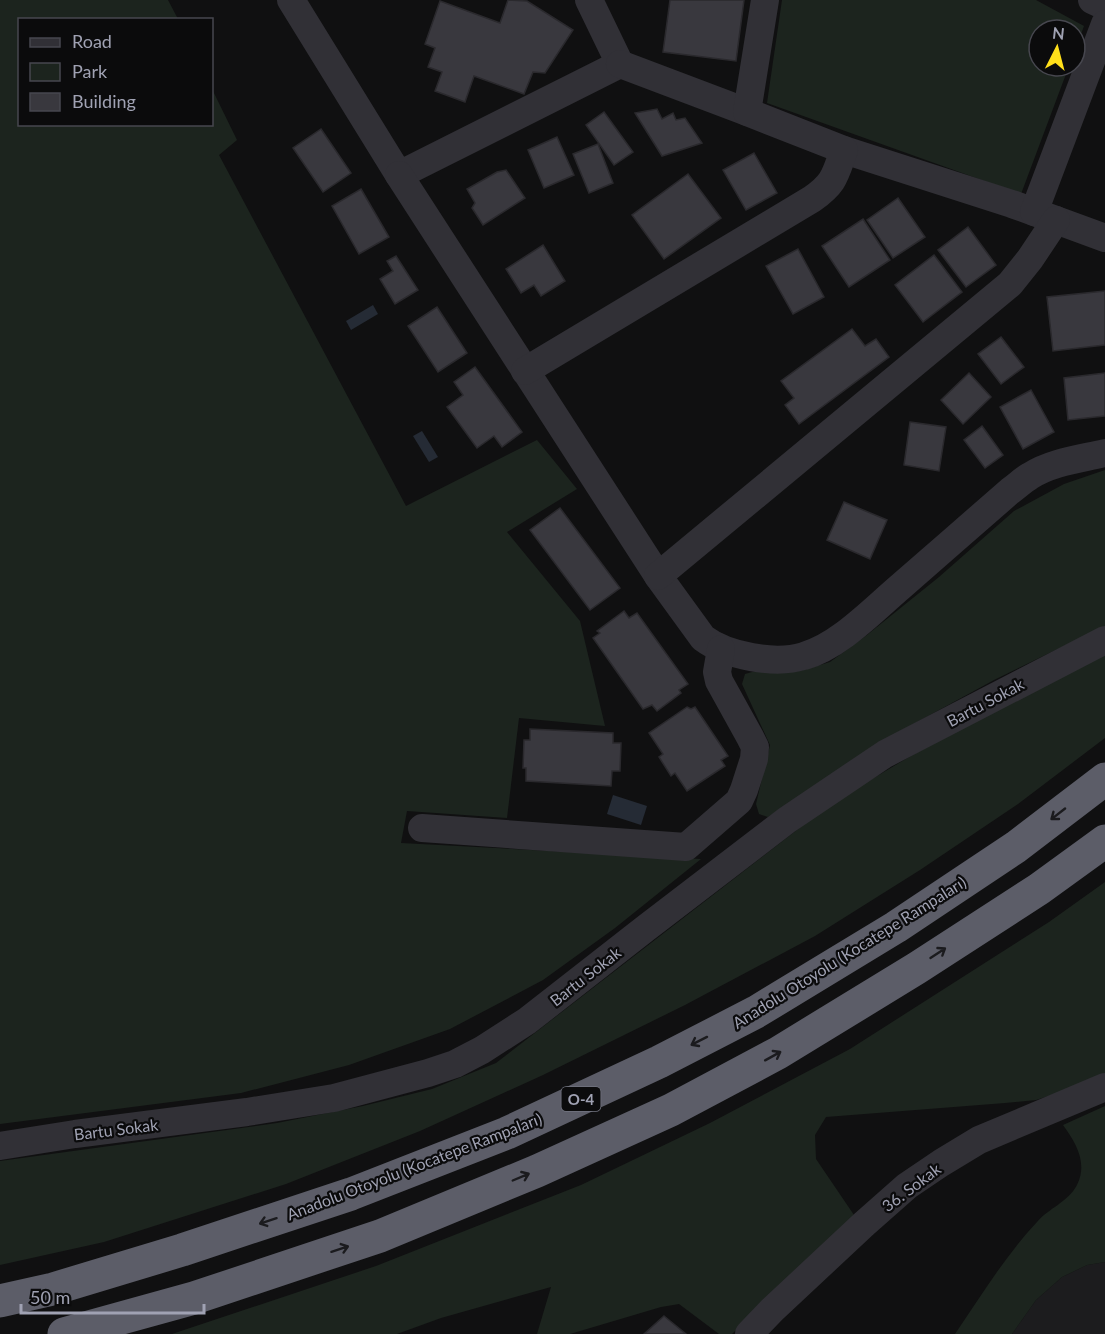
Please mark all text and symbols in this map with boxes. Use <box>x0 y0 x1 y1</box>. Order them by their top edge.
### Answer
legend <box>18 18 213 126</box>
north arrow <box>1027 18 1087 78</box>
text: N <box>1051 22 1066 43</box>
text: Road <box>72 30 112 52</box>
text: Park <box>72 60 108 82</box>
text: Building <box>72 90 136 112</box>
street label: Bartu Sokak <box>943 673 1028 730</box>
one-way arrow <box>1051 807 1067 820</box>
street label: Anadolu Otoyolu (Kocatepe Rampaları) <box>729 872 969 1032</box>
street label: Bartu Sokak <box>546 942 625 1010</box>
one-way arrow <box>930 947 947 960</box>
one-way arrow <box>690 1036 708 1047</box>
one-way arrow <box>763 1050 781 1061</box>
road number: O-4 <box>562 1087 600 1111</box>
street label: Anadolu Otoyolu (Kocatepe Rampaları) <box>284 1108 544 1224</box>
street label: Bartu Sokak <box>73 1114 160 1144</box>
street label: 36. Sokak <box>878 1158 945 1215</box>
one-way arrow <box>512 1171 530 1182</box>
one-way arrow <box>259 1217 278 1228</box>
one-way arrow <box>330 1243 349 1254</box>
scale bar <box>21 1277 204 1315</box>
text: 50 m <box>30 1286 70 1308</box>

